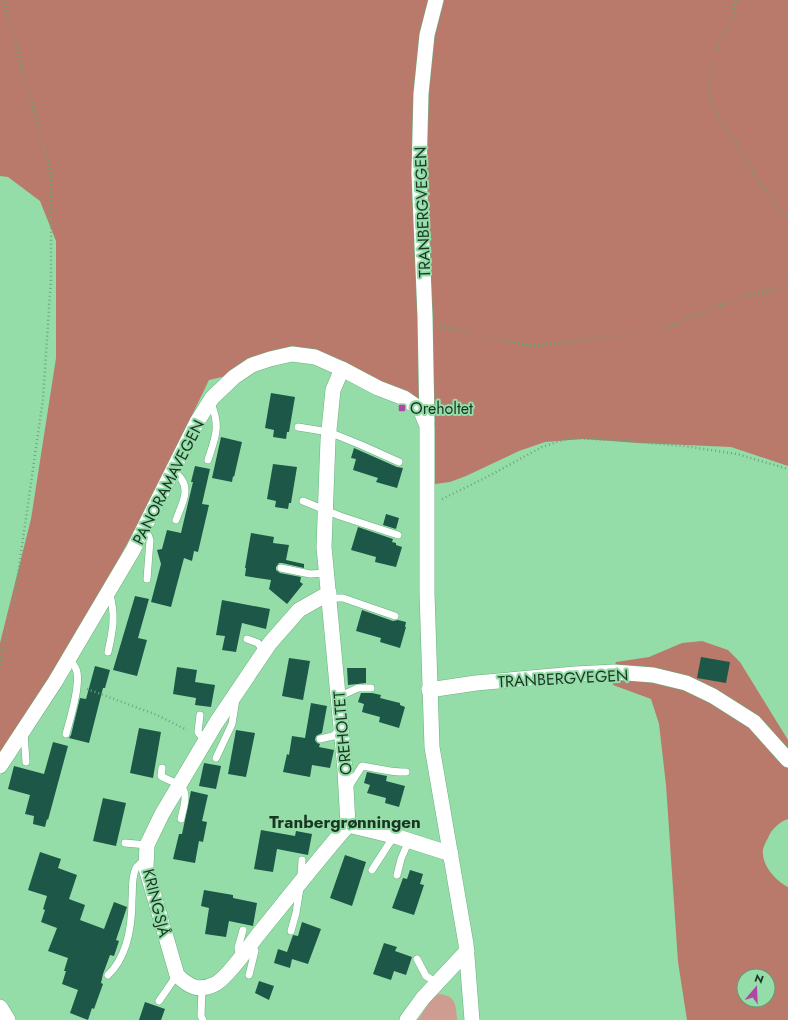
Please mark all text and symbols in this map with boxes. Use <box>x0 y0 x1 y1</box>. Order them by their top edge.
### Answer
street label: TRANBERGVEGEN <box>409 146 436 278</box>
place label: Oreholtet <box>410 397 473 420</box>
marker: Oreholtet <box>397 403 407 413</box>
street label: PANORAMAVEGEN <box>127 416 210 549</box>
street label: TRANBERGVEGEN <box>497 664 629 693</box>
street label: OREHOLTET <box>327 689 358 776</box>
district label: Tranbergrønningen <box>269 810 421 834</box>
street label: KRINGSJÅ <box>137 866 176 940</box>
north arrow <box>736 968 776 1008</box>
text: N <box>753 970 766 988</box>

